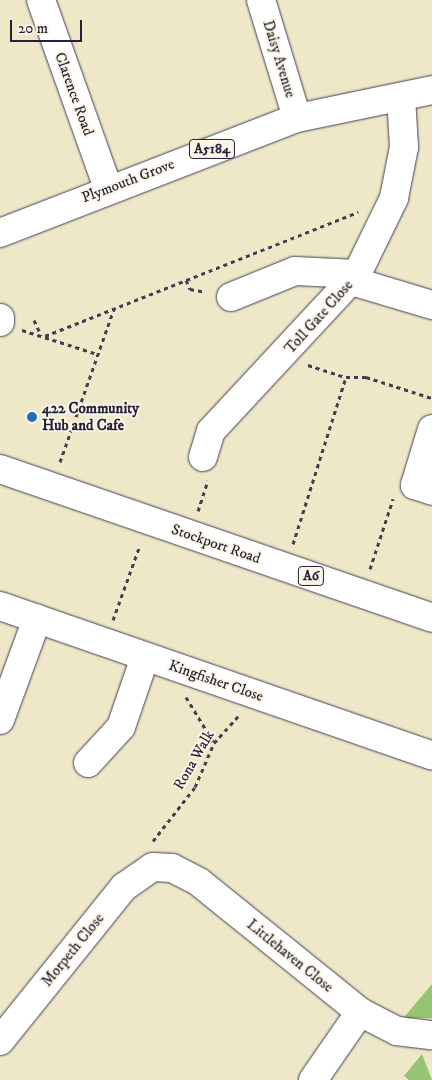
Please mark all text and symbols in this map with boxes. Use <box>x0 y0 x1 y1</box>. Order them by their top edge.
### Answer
scale bar <box>12 10 85 42</box>
street label: Daisy Avenue <box>259 18 299 100</box>
text: 20 m <box>18 19 48 38</box>
street label: Clarence Road <box>51 50 97 138</box>
road number: A5184 <box>188 138 236 160</box>
street label: Plymouth Grove <box>79 155 177 207</box>
street label: Toll Gate Close <box>281 276 357 358</box>
place label: 422 Community Hub and Cafe <box>42 399 139 434</box>
marker: 422 Community Hub and Cafe <box>26 411 38 423</box>
street label: Stockport Road <box>169 520 263 568</box>
road number: A6 <box>297 564 325 588</box>
street label: Kingfisher Close <box>166 656 266 706</box>
street label: Rona Walk <box>170 727 218 793</box>
street label: Morpeth Close <box>38 910 108 990</box>
street label: Littlehaven Close <box>243 916 337 996</box>

